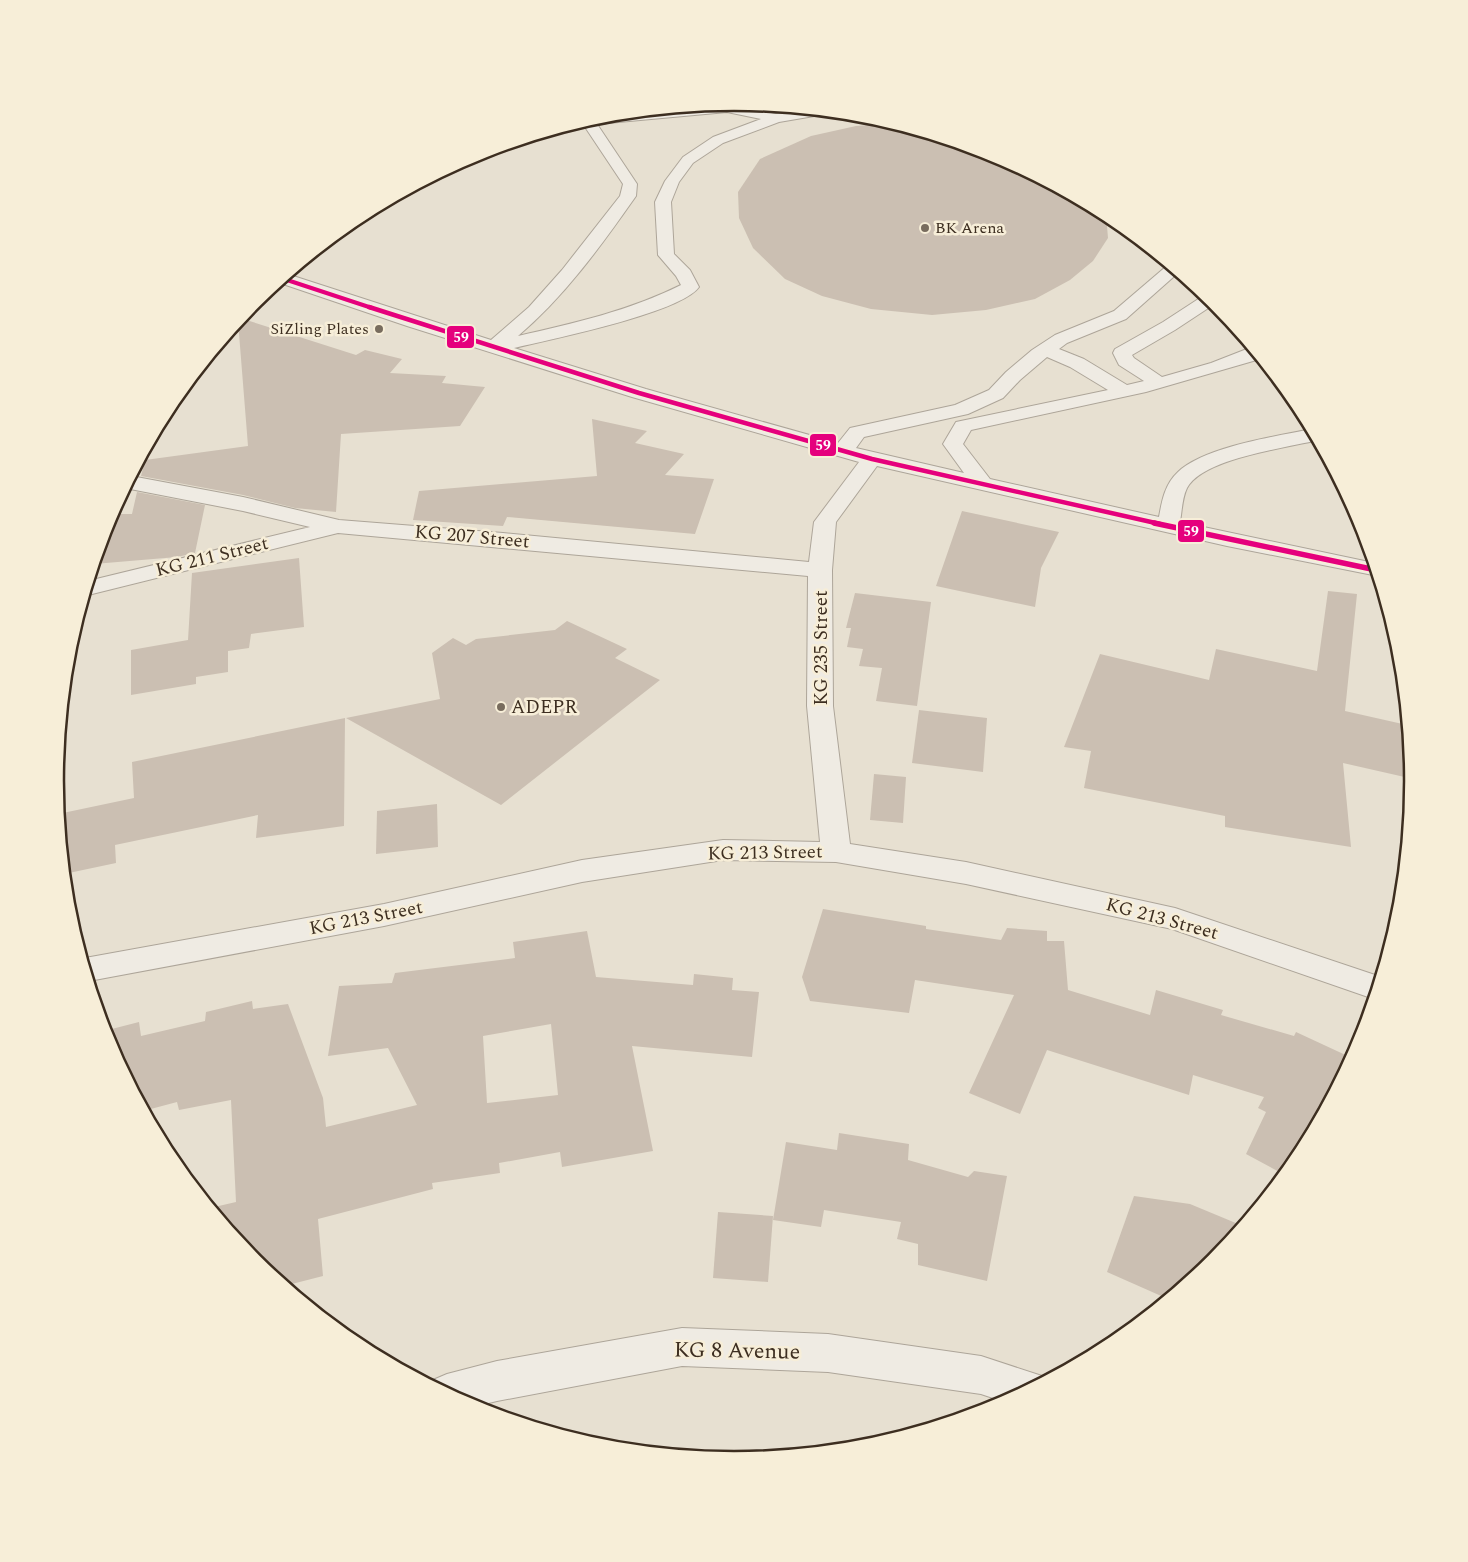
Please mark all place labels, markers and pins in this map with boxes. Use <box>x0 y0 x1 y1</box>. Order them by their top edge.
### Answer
place label: BK Arena <box>935 216 1004 240</box>
marker: BK Arena <box>919 222 931 234</box>
place label: SiZling Plates <box>270 317 369 341</box>
marker: SiZling Plates <box>373 323 385 335</box>
place label: ADEPR <box>511 693 577 722</box>
marker: ADEPR <box>495 701 507 713</box>

